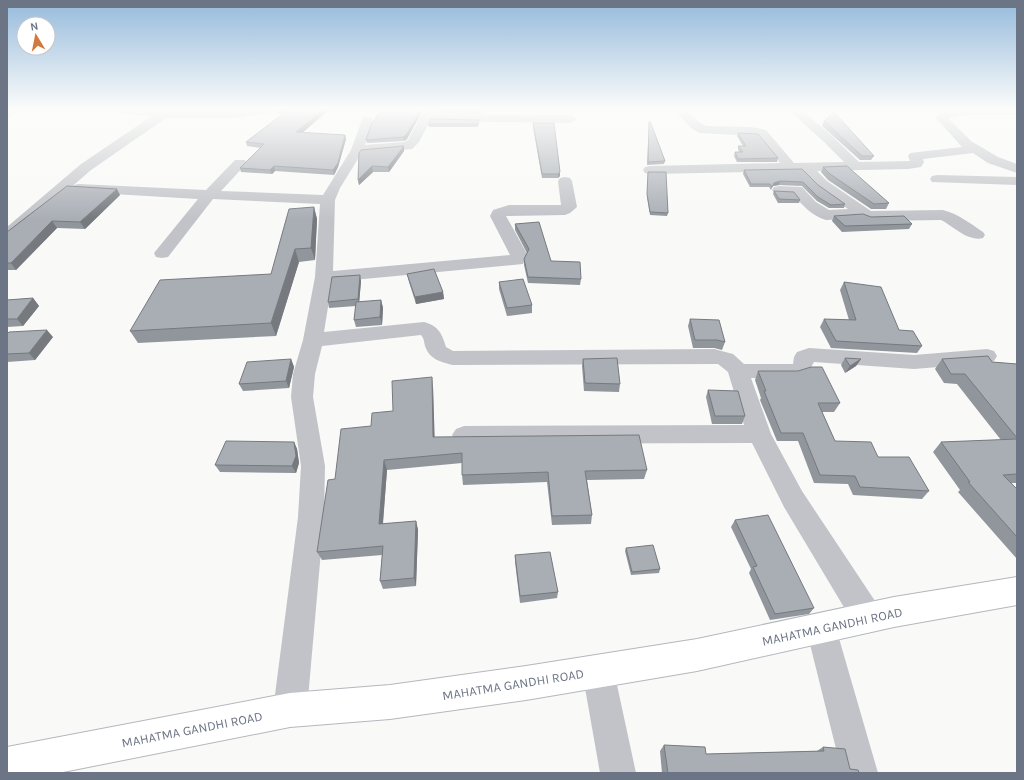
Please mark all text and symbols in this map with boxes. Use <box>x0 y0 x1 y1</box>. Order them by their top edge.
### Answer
north arrow <box>16 16 56 56</box>
text: N <box>29 20 39 34</box>
street label: MAHATMA GANDHI ROAD <box>760 604 904 649</box>
street label: MAHATMA GANDHI ROAD <box>441 666 585 703</box>
street label: MAHATMA GANDHI ROAD <box>120 708 264 751</box>

